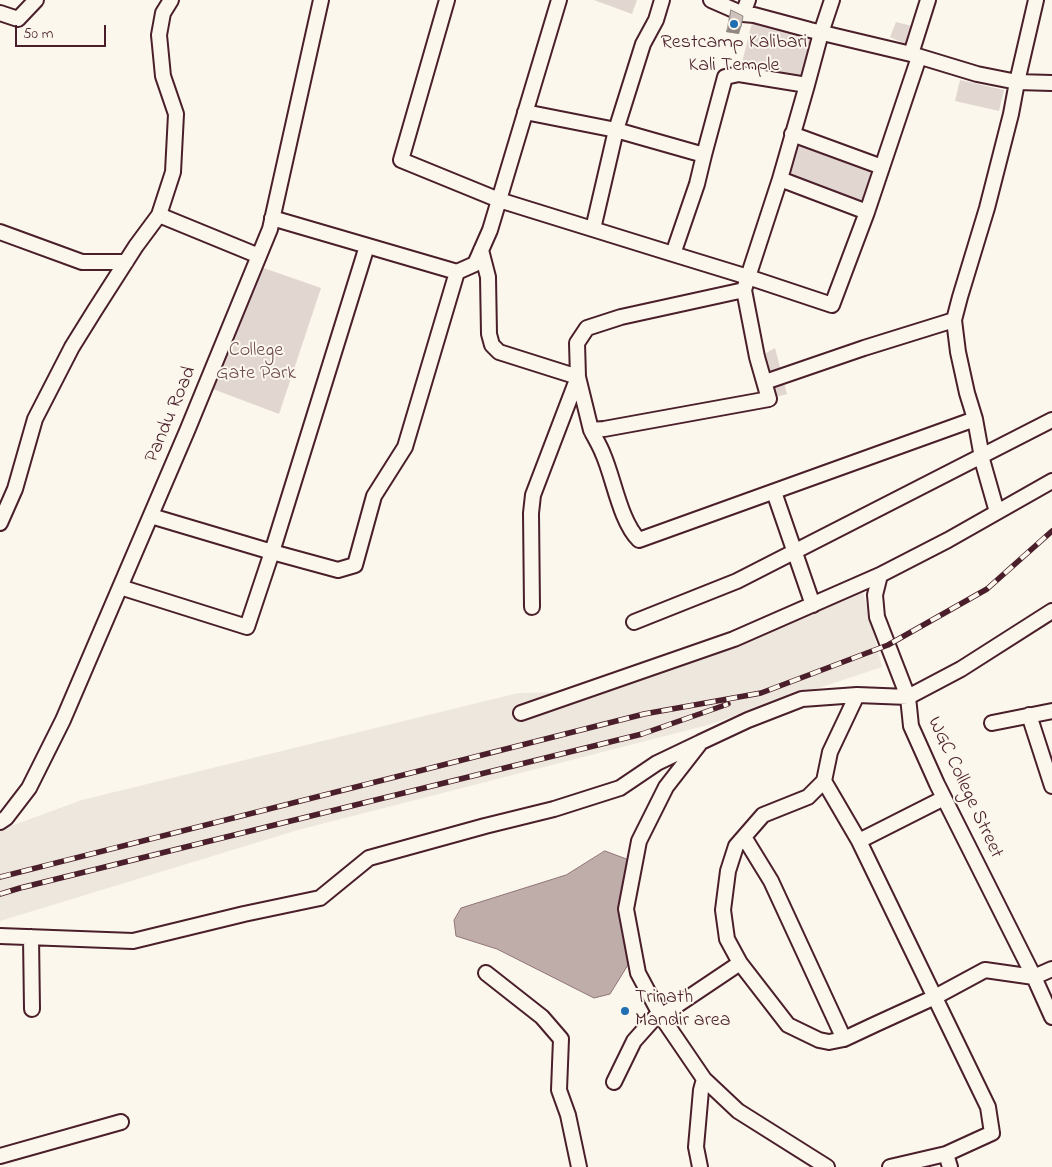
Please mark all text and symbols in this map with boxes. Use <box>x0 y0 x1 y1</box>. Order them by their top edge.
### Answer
scale bar <box>18 15 109 47</box>
marker: Restcamp Kalibari Kali Temple <box>728 18 740 30</box>
text: 50 m <box>23 23 53 45</box>
place label: Restcamp Kalibari Kali Temple <box>661 32 807 79</box>
park label: College Gate Park <box>216 340 296 387</box>
street label: Pandu Road <box>141 363 203 467</box>
street label: WGC College Street <box>921 713 1007 863</box>
place label: Trinath Mandir area <box>635 987 731 1034</box>
marker: Trinath Mandir area <box>619 1005 631 1017</box>

